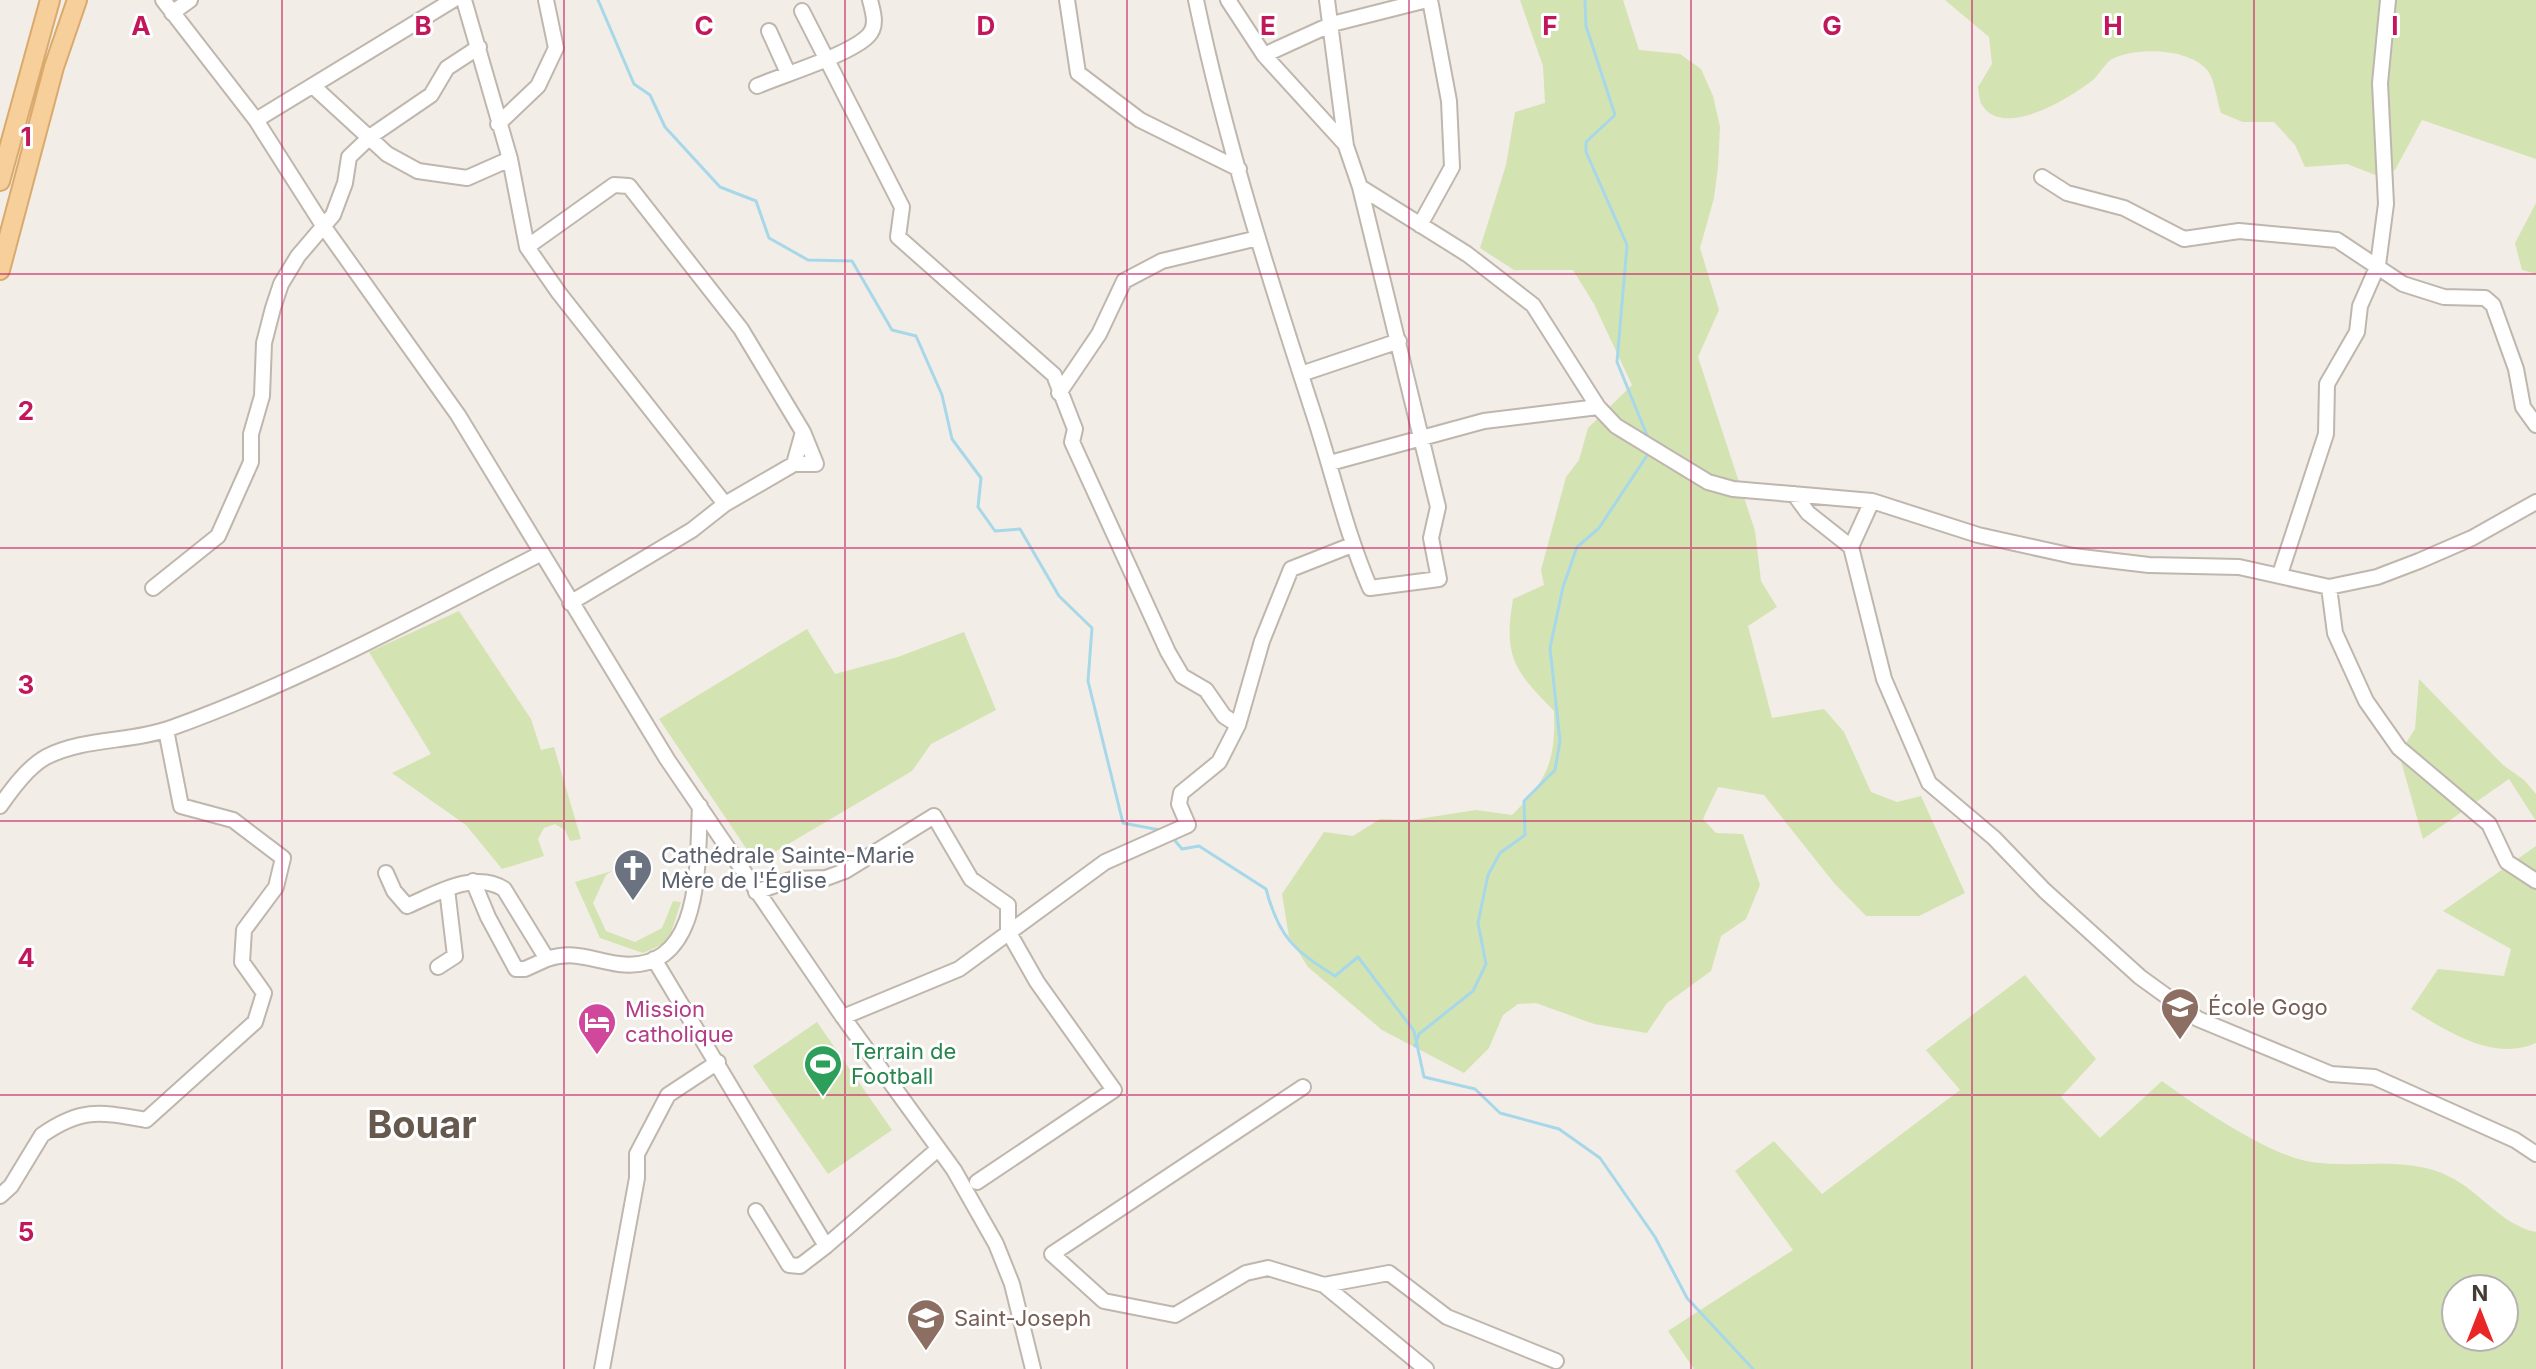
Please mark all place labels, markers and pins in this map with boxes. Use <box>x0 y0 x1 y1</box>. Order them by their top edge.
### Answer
place label: Cathédrale Sainte-Marie Mère de l'Église <box>661 842 915 893</box>
church icon: Cathédrale Sainte-Marie Mère de l'Église <box>612 847 654 902</box>
school or university icon: École Gogo <box>2159 986 2201 1041</box>
place label: École Gogo <box>2208 994 2328 1020</box>
place label: Mission catholique <box>625 996 734 1047</box>
hotel icon: Mission catholique <box>576 1001 618 1056</box>
place label: Terrain de Football <box>851 1038 956 1089</box>
sports icon: Terrain de Football <box>802 1043 844 1098</box>
school or university icon: Saint-Joseph <box>905 1297 947 1352</box>
place label: Saint-Joseph <box>954 1305 1091 1331</box>

